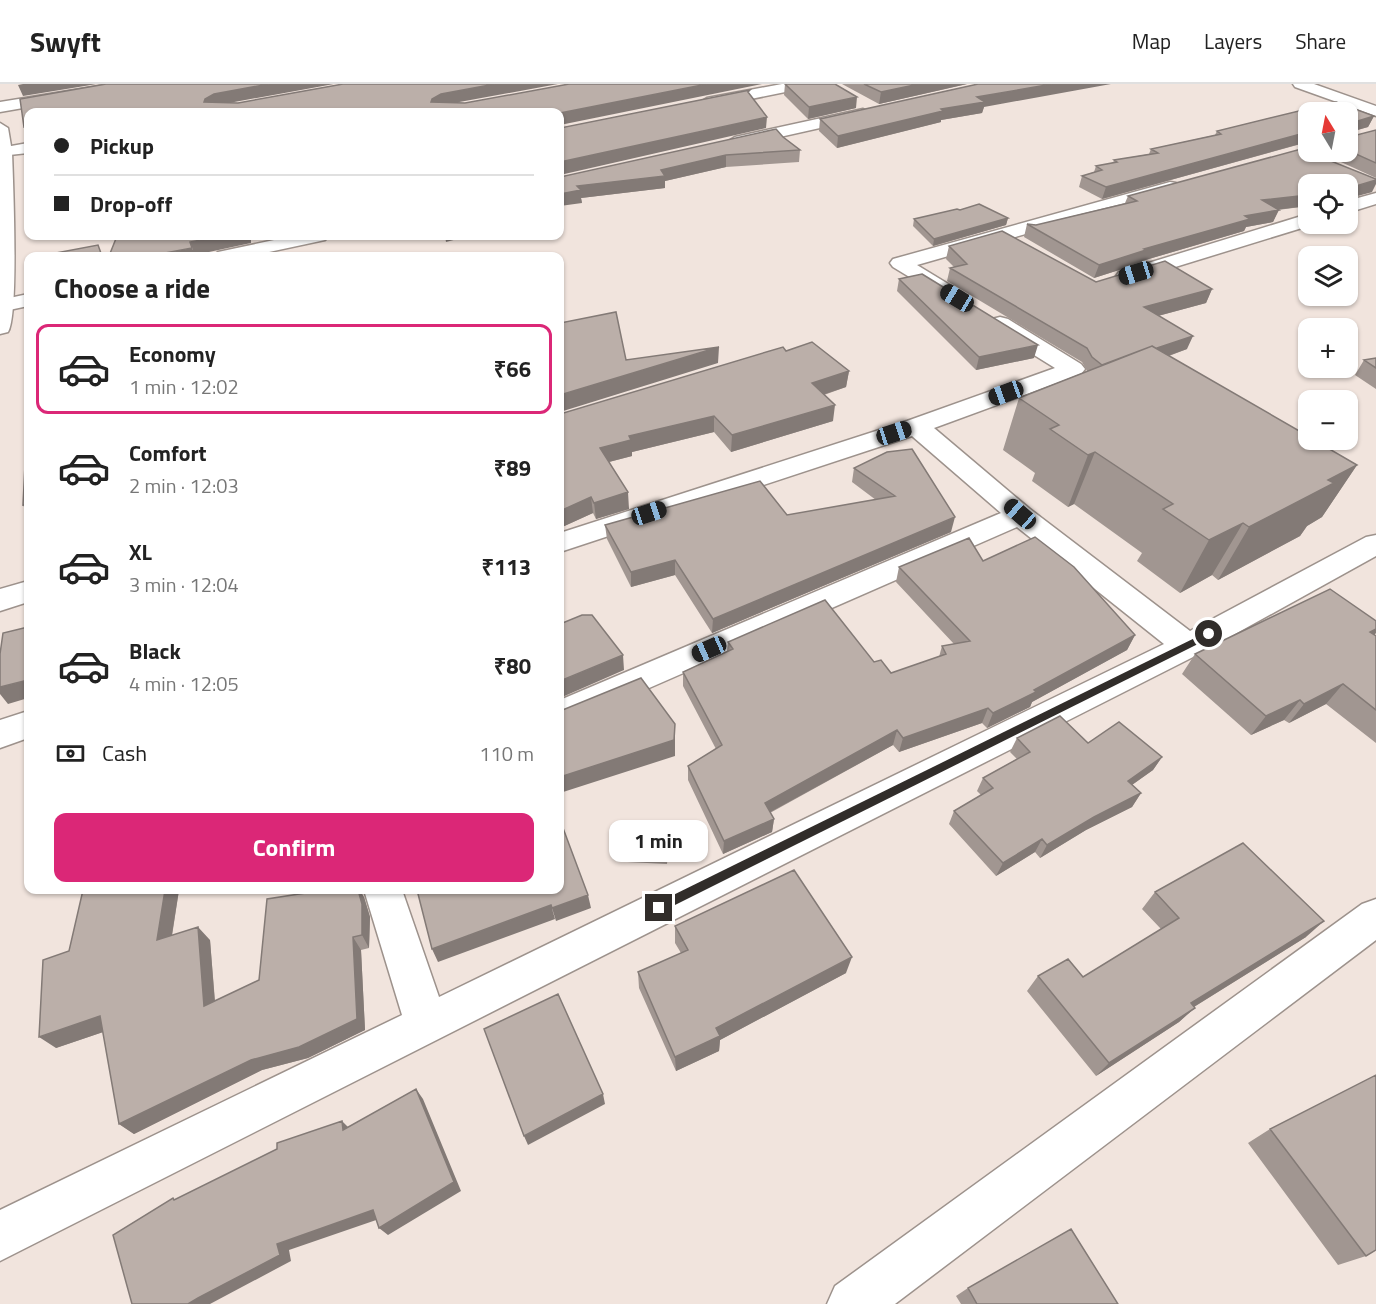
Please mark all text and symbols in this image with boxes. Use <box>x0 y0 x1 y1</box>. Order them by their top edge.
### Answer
text: Swyft <box>30 20 101 63</box>
text: Map <box>1132 25 1171 57</box>
text: Layers <box>1204 25 1262 57</box>
text: Share <box>1295 25 1346 57</box>
north arrow <box>1298 102 1358 162</box>
map controls <box>1298 102 1358 450</box>
text: Pickup <box>90 129 154 163</box>
button: locate <box>1298 174 1358 234</box>
text: Drop-off <box>90 187 172 221</box>
button: layers <box>1298 246 1358 306</box>
car <box>1116 259 1156 287</box>
text: Choose a ride <box>54 267 210 308</box>
car <box>937 281 977 315</box>
button: + <box>1298 318 1358 378</box>
text: Economy <box>129 337 216 371</box>
icon: car <box>57 342 111 396</box>
text: ₹66 <box>494 352 531 386</box>
text: 1 min · 12:02 <box>129 371 239 402</box>
car <box>986 378 1026 408</box>
button: − <box>1298 390 1358 450</box>
car <box>874 419 914 447</box>
text: Comfort <box>129 436 207 470</box>
icon: car <box>57 441 111 495</box>
text: ₹89 <box>494 451 531 485</box>
text: 2 min · 12:03 <box>129 470 239 501</box>
car <box>1001 495 1039 533</box>
car <box>629 499 669 527</box>
text: XL <box>129 535 152 569</box>
icon: car <box>57 540 111 594</box>
text: ₹113 <box>481 550 531 584</box>
text: 3 min · 12:04 <box>129 569 239 600</box>
route start <box>1195 620 1222 647</box>
car <box>689 633 729 665</box>
text: Black <box>129 634 181 668</box>
icon: car <box>57 639 111 693</box>
text: ₹80 <box>494 649 531 683</box>
text: 4 min · 12:05 <box>129 668 239 699</box>
text: Cash <box>102 736 147 770</box>
icon: cash <box>54 737 87 770</box>
text: 110 m <box>479 738 534 769</box>
button: Confirm <box>54 813 534 882</box>
callout: 1 min <box>610 821 708 863</box>
text: 1 min <box>634 825 683 856</box>
route end <box>645 894 672 921</box>

